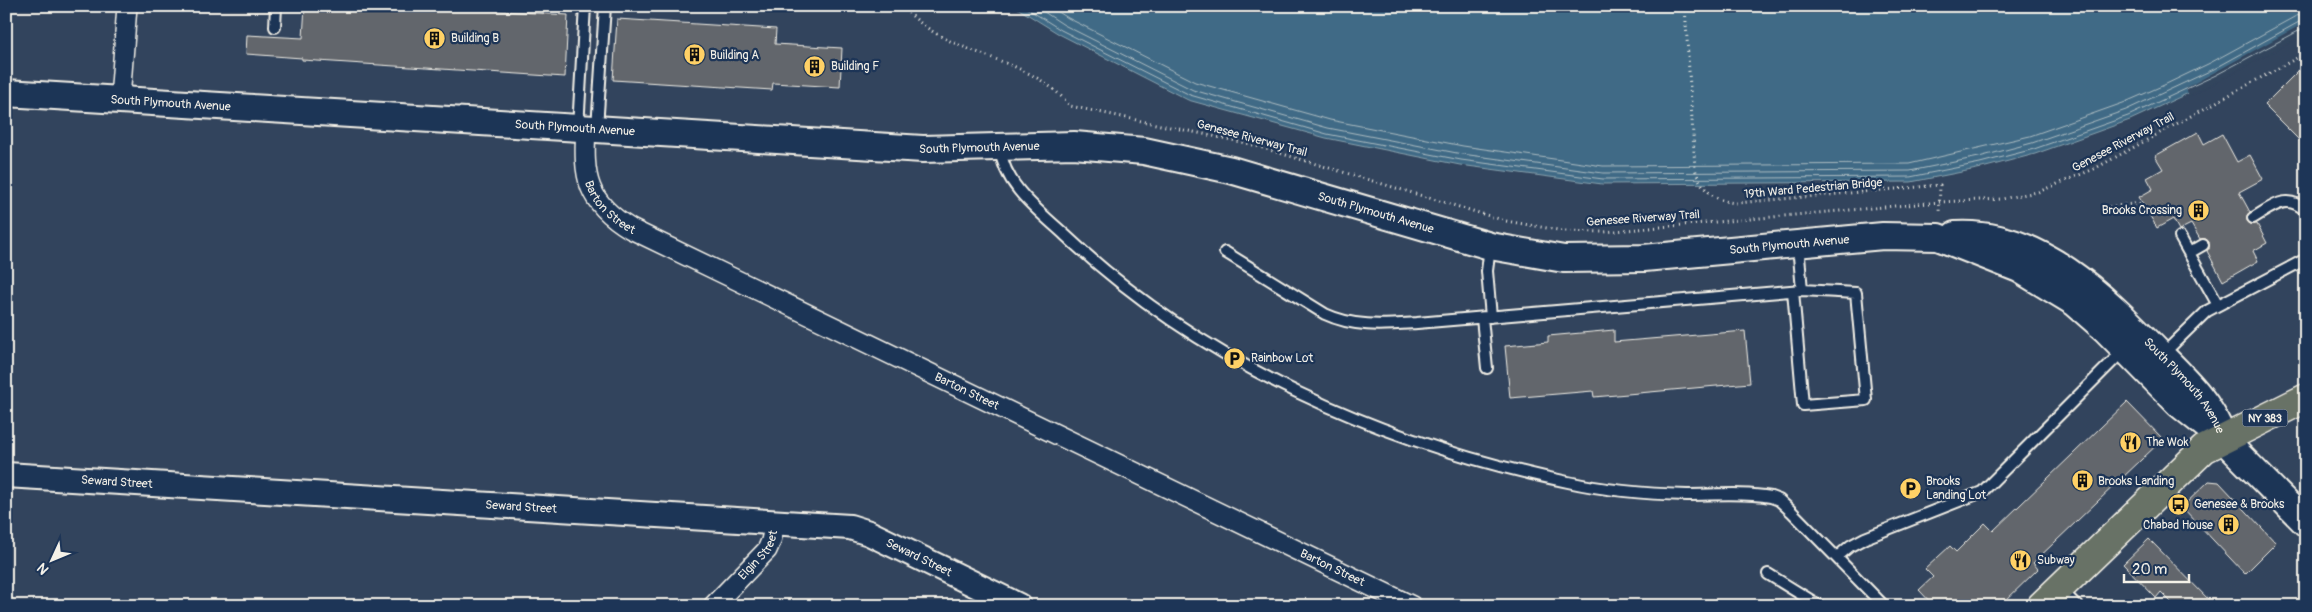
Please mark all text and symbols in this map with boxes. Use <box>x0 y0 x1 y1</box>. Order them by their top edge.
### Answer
building icon: Building B <box>423 26 447 50</box>
place label: Building B <box>451 31 499 46</box>
building icon: Building A <box>682 43 706 67</box>
place label: Building A <box>710 48 759 63</box>
building icon: Building F <box>803 54 827 78</box>
place label: Building F <box>831 59 879 74</box>
street label: South Plymouth Avenue <box>110 92 231 115</box>
street label: Genesee Riverway Trail <box>2069 109 2177 176</box>
street label: South Plymouth Avenue <box>514 117 636 139</box>
street label: Genesee Riverway Trail <box>1195 117 1309 160</box>
street label: South Plymouth Avenue <box>919 139 1040 157</box>
street label: 19th Ward Pedestrian Bridge <box>1743 175 1883 202</box>
street label: Barton Street <box>581 179 638 238</box>
street label: South Plymouth Avenue <box>1316 189 1436 237</box>
building icon: Brooks Crossing <box>2186 198 2210 222</box>
place label: Brooks Crossing <box>2102 203 2182 218</box>
street label: Genesee Riverway Trail <box>1586 207 1700 230</box>
street label: South Plymouth Avenue <box>1729 232 1850 258</box>
street label: South Plymouth Avenue <box>2140 335 2227 436</box>
parking icon: Rainbow Lot <box>1223 346 1247 370</box>
place label: Rainbow Lot <box>1251 351 1313 366</box>
street label: Barton Street <box>932 370 1002 414</box>
road number: NY 383 <box>2242 409 2288 426</box>
restaurant icon: The Wok <box>2118 430 2142 454</box>
place label: The Wok <box>2146 435 2189 450</box>
building icon: Brooks Landing <box>2070 469 2094 493</box>
street label: Seward Street <box>80 473 153 492</box>
place label: Brooks Landing Lot <box>1926 474 1986 503</box>
place label: Brooks Landing <box>2098 474 2174 489</box>
parking icon: Brooks Landing Lot <box>1898 476 1922 500</box>
bus stop icon: Genesee & Brooks <box>2166 492 2190 516</box>
place label: Genesee & Brooks <box>2194 497 2285 512</box>
street label: Seward Street <box>485 498 557 517</box>
building icon: Chabad House <box>2217 513 2241 537</box>
place label: Chabad House <box>2143 518 2213 533</box>
street label: Elgin Street <box>735 529 781 583</box>
north arrow <box>28 534 78 584</box>
street label: Seward Street <box>883 535 954 580</box>
street label: Barton Street <box>1298 546 1367 590</box>
restaurant icon: Subway <box>2009 548 2033 572</box>
scale bar <box>2124 552 2190 584</box>
place label: Subway <box>2037 553 2075 568</box>
text: N <box>34 559 52 578</box>
text: 20 m <box>2132 560 2167 579</box>

